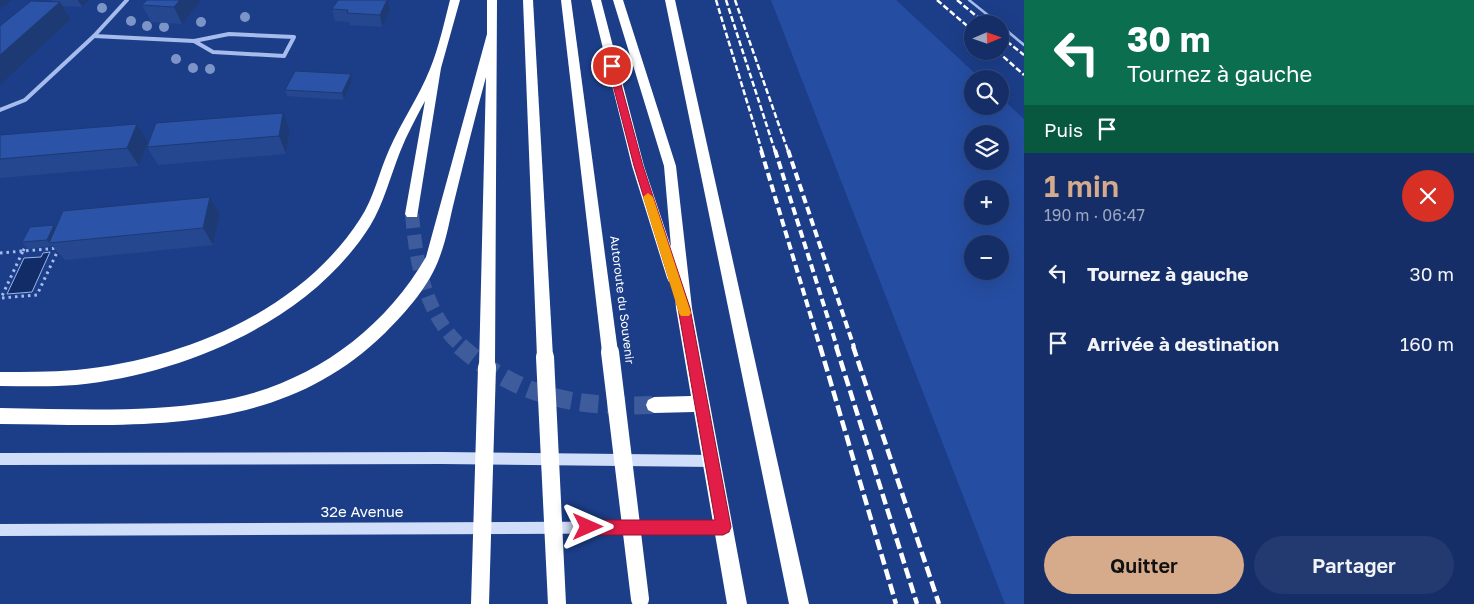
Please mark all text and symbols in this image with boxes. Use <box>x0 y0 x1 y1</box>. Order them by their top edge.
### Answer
north arrow <box>964 15 1009 60</box>
map controls <box>964 15 1009 280</box>
text: 30 m <box>1127 18 1210 60</box>
icon: left <box>1044 20 1109 85</box>
pin <box>591 45 633 87</box>
icon: arrive <box>598 52 626 80</box>
text: Tournez à gauche <box>1127 60 1312 87</box>
button: search <box>964 70 1009 115</box>
icon: arrive <box>1093 115 1121 143</box>
text: Puis <box>1044 118 1083 141</box>
button: layers <box>964 125 1009 170</box>
text: 1 min <box>1044 168 1119 204</box>
button: close <box>1402 170 1454 222</box>
button: + <box>964 180 1009 225</box>
text: 190 m · 06:47 <box>1044 205 1145 225</box>
street label: Autoroute du Souvenir <box>607 235 638 365</box>
button: − <box>964 235 1009 280</box>
icon: left <box>1044 259 1072 287</box>
text: Tournez à gauche <box>1087 262 1248 285</box>
text: 30 m <box>1410 262 1454 285</box>
icon: arrive <box>1044 329 1072 357</box>
text: Arrivée à destination <box>1087 332 1279 355</box>
text: 160 m <box>1400 332 1454 355</box>
position arrow <box>561 500 613 552</box>
street label: 32e Avenue <box>321 502 404 520</box>
button: Quitter <box>1044 536 1244 594</box>
button: Partager <box>1254 536 1454 594</box>

